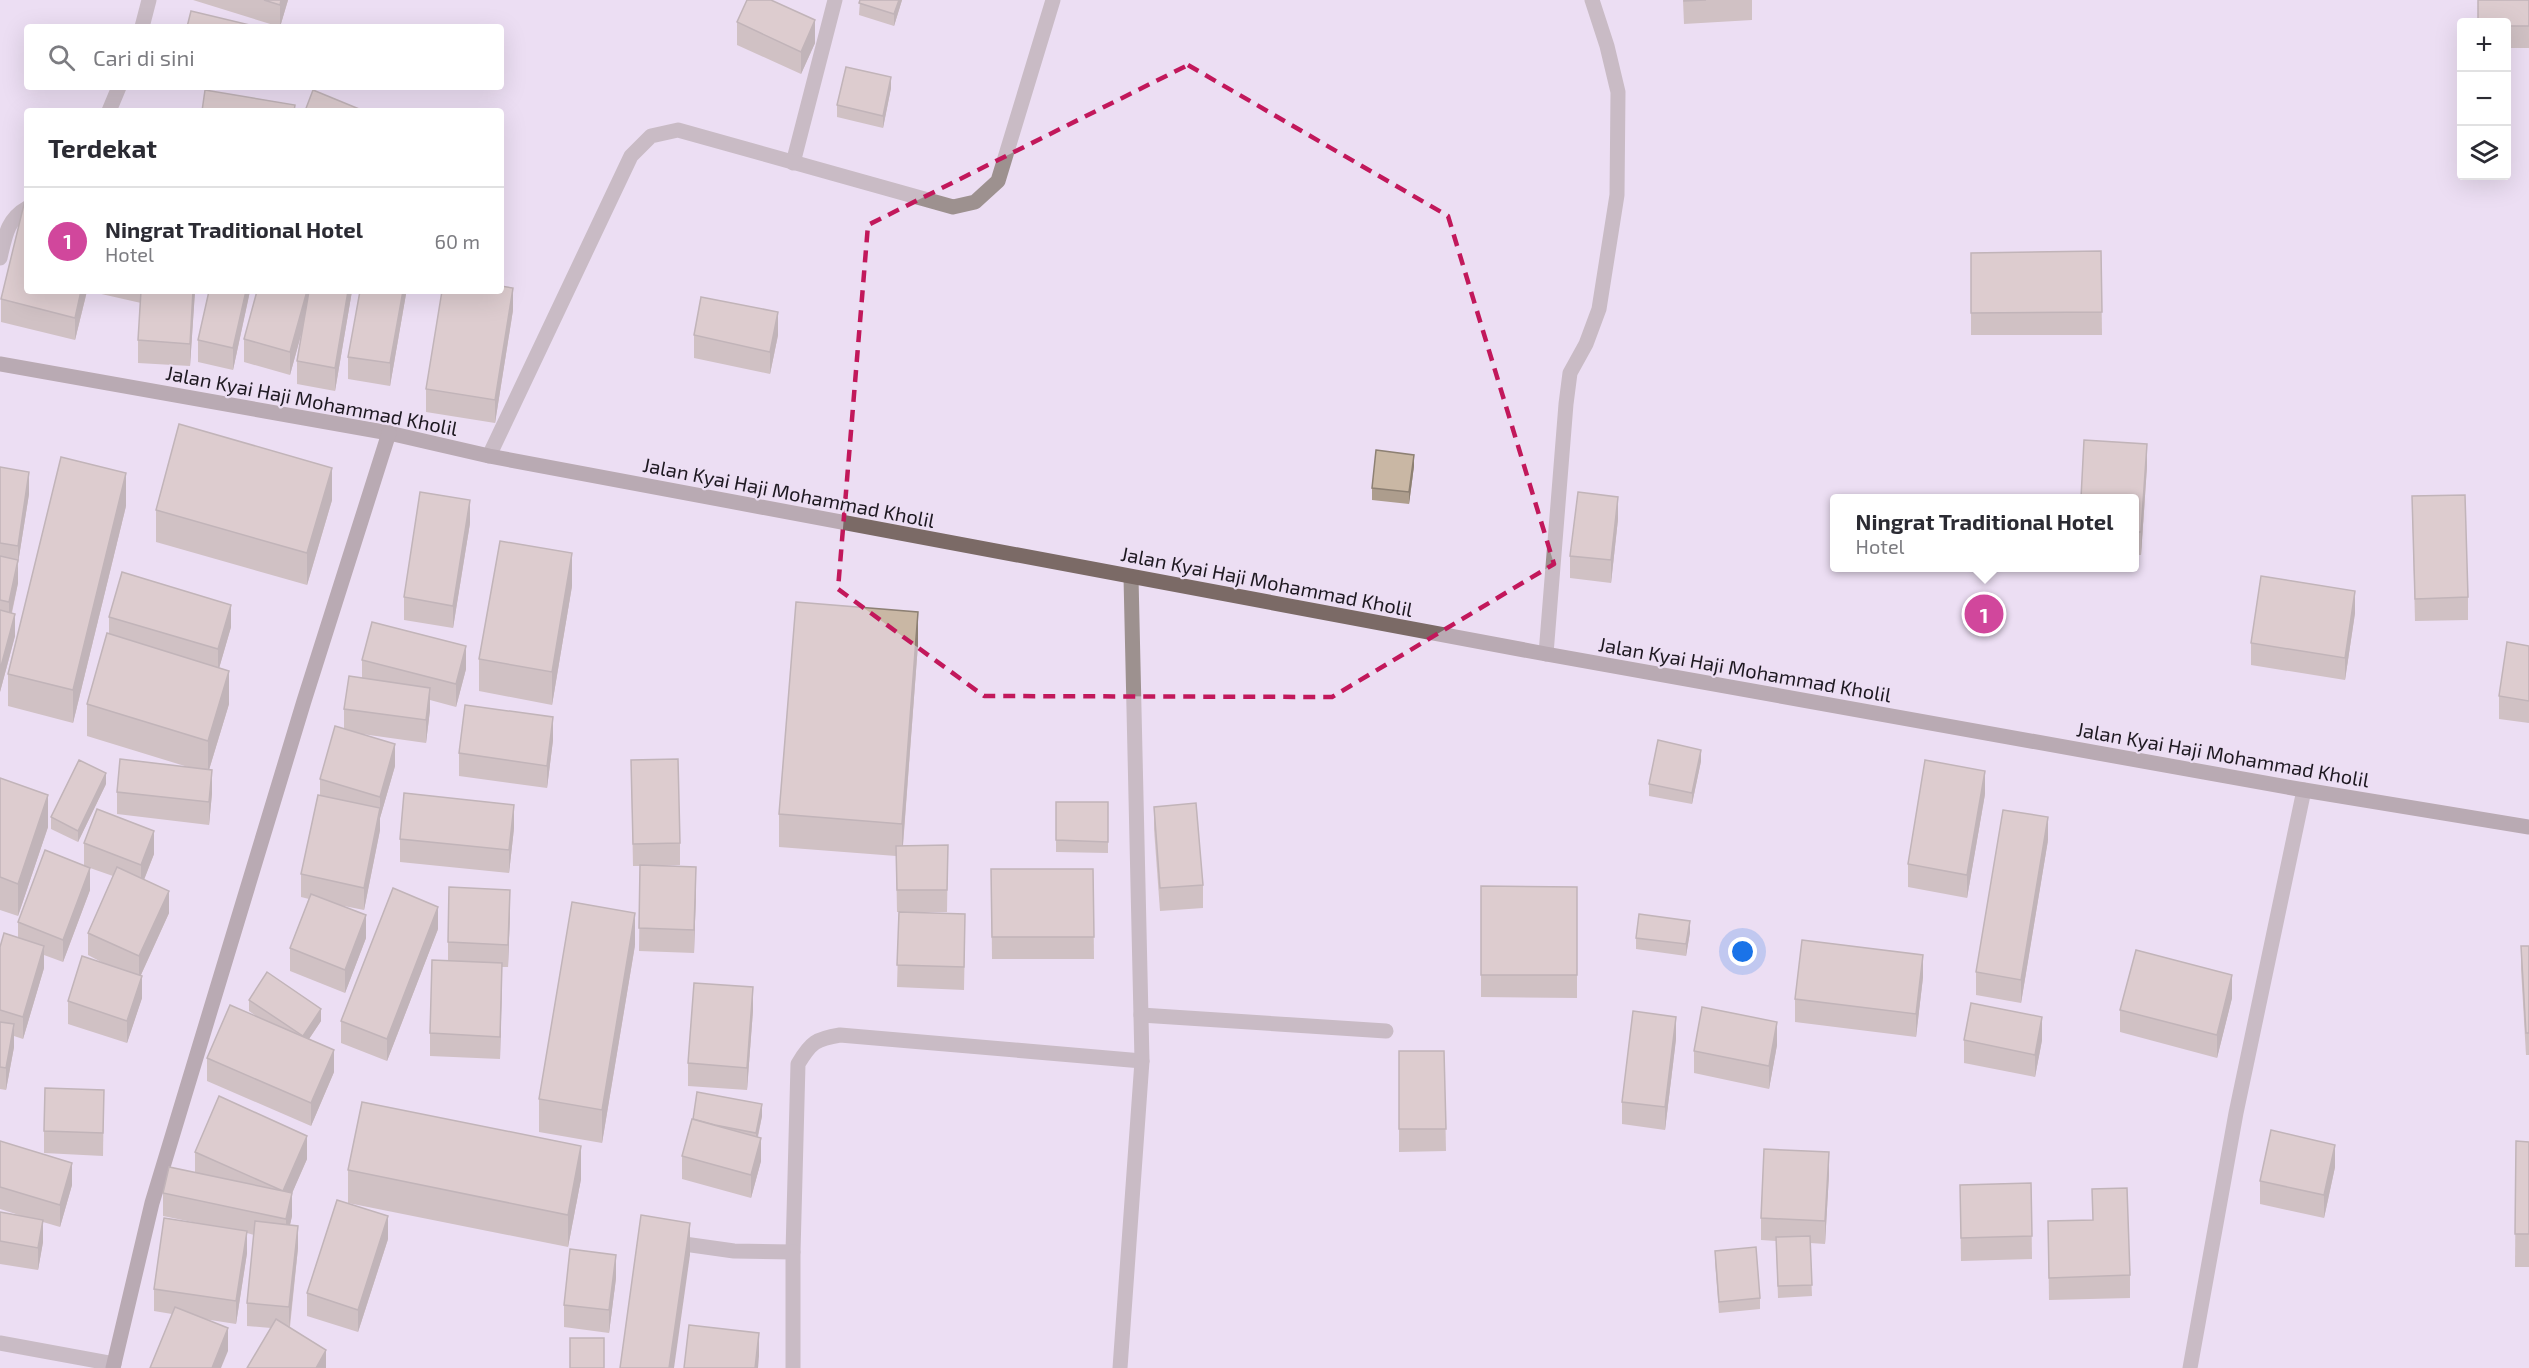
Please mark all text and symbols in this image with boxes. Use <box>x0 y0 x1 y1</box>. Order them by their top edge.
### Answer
map controls <box>2457 18 2511 180</box>
button: + <box>2457 18 2511 72</box>
search box <box>24 24 504 90</box>
icon: search <box>45 41 78 74</box>
text: Cari di sini <box>93 44 195 70</box>
button: − <box>2457 72 2511 126</box>
button: layers <box>2457 126 2511 180</box>
text: Terdekat <box>48 132 157 163</box>
text: Ningrat Traditional Hotel <box>105 216 363 242</box>
text: 1 <box>63 229 72 253</box>
text: 60 m <box>435 229 480 253</box>
text: Hotel <box>105 242 154 266</box>
street label: Jalan Kyai Haji Mohammad Kholil <box>164 360 460 440</box>
street label: Jalan Kyai Haji Mohammad Kholil <box>641 452 937 532</box>
popup <box>1830 494 2139 572</box>
text: Ningrat Traditional Hotel <box>1856 508 2113 534</box>
text: Hotel <box>1856 534 1905 558</box>
street label: Jalan Kyai Haji Mohammad Kholil <box>1119 541 1415 621</box>
pin: 1 <box>1964 592 2004 636</box>
street label: Jalan Kyai Haji Mohammad Kholil <box>1597 631 1893 707</box>
street label: Jalan Kyai Haji Mohammad Kholil <box>2075 716 2371 792</box>
your location <box>1728 937 1757 966</box>

